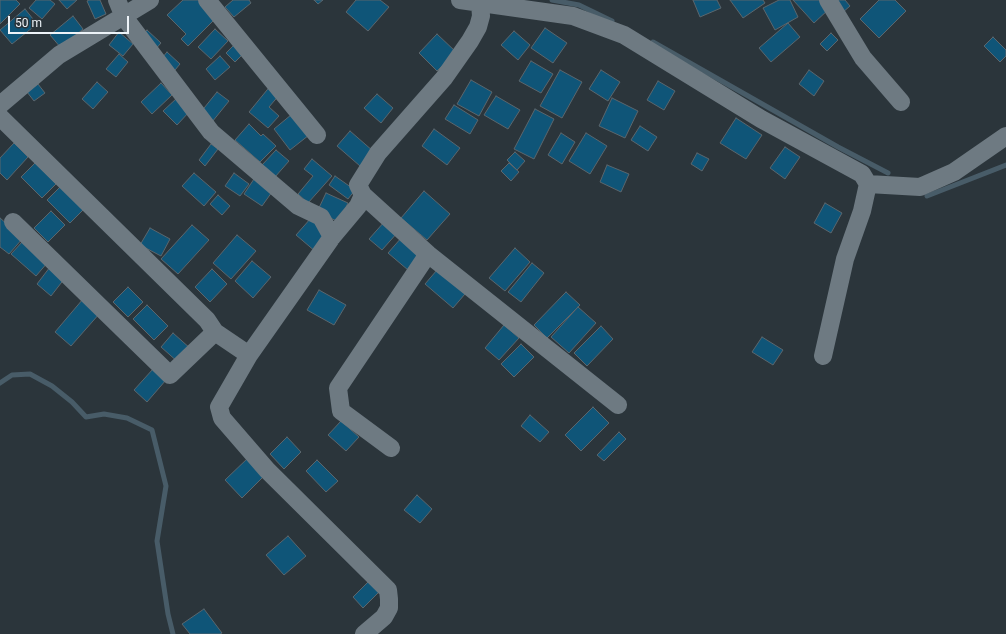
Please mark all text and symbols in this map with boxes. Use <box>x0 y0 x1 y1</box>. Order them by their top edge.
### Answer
scale bar <box>10 8 131 34</box>
text: 50 m <box>15 16 42 30</box>

